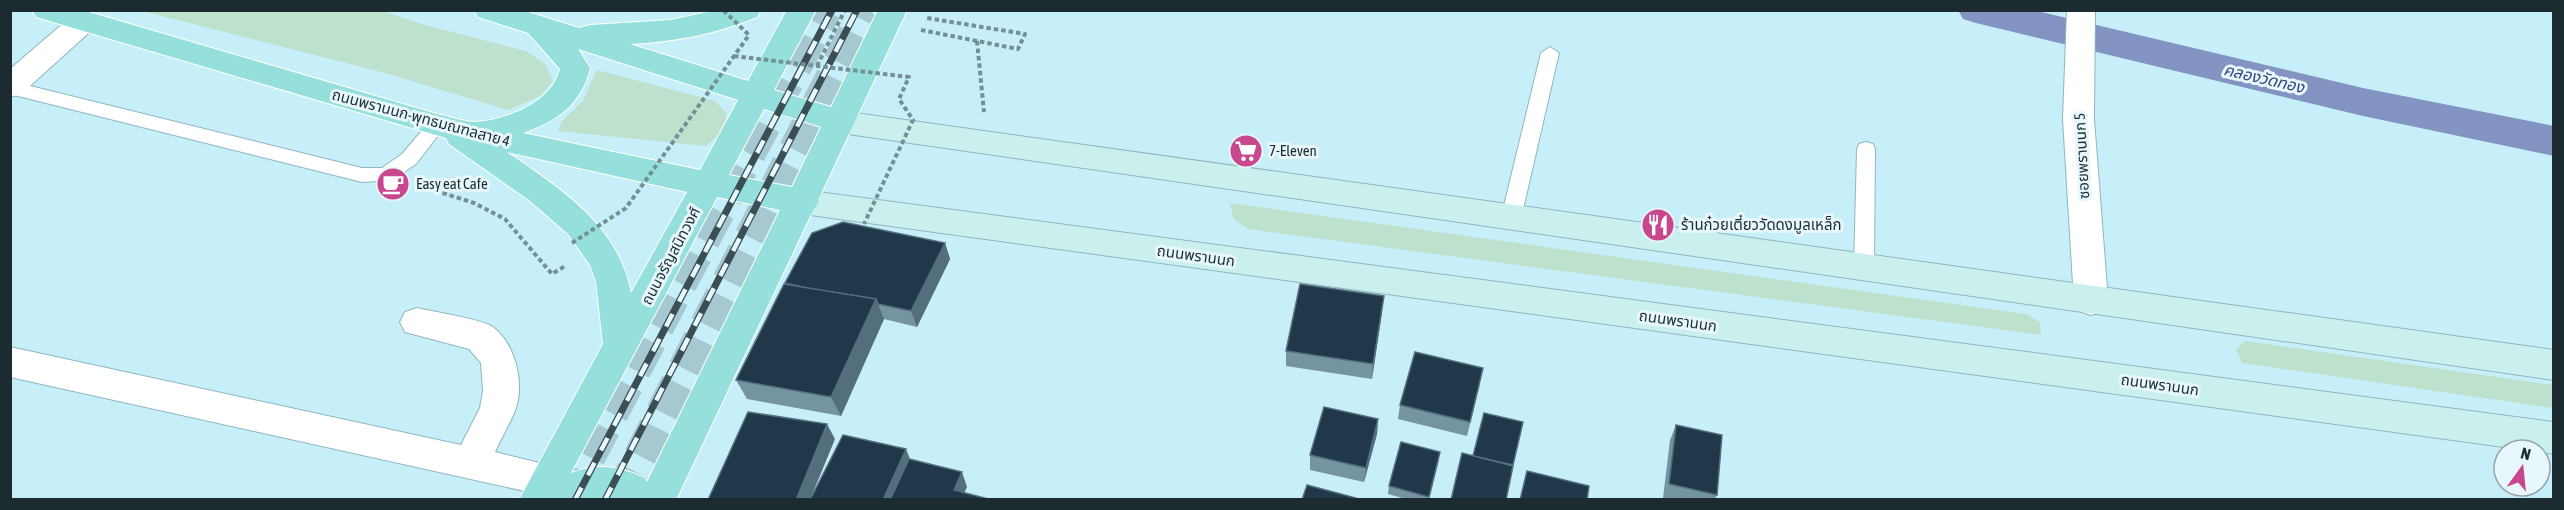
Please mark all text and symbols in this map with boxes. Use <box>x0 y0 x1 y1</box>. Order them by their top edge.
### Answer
water label: คลองวัดทอง <box>2222 60 2307 96</box>
street label: ถนนพรานนก-พุทธมณฑลสาย 4 <box>330 86 512 150</box>
street label: ซอยพรานนก 5 <box>2071 113 2092 200</box>
supermarket icon: 7-Eleven <box>1228 133 1264 169</box>
place label: 7-Eleven <box>1269 142 1317 159</box>
cafe icon: Easy eat Cafe <box>375 166 411 202</box>
place label: Easy eat Cafe <box>416 175 488 192</box>
street label: ถนนจรัญสนิทวงศ์ <box>638 204 703 307</box>
restaurant icon: ร้านก๋วยเตี๋ยววัดดงมูลเหล็ก <box>1640 207 1676 243</box>
place label: ร้านก๋วยเตี๋ยววัดดงมูลเหล็ก <box>1681 214 1842 234</box>
street label: ถนนพรานนก <box>1156 242 1236 269</box>
street label: ถนนพรานนก <box>1638 307 1718 334</box>
street label: ถนนพรานนก <box>2120 371 2200 398</box>
north arrow <box>2492 438 2552 498</box>
text: N <box>2519 444 2533 463</box>

